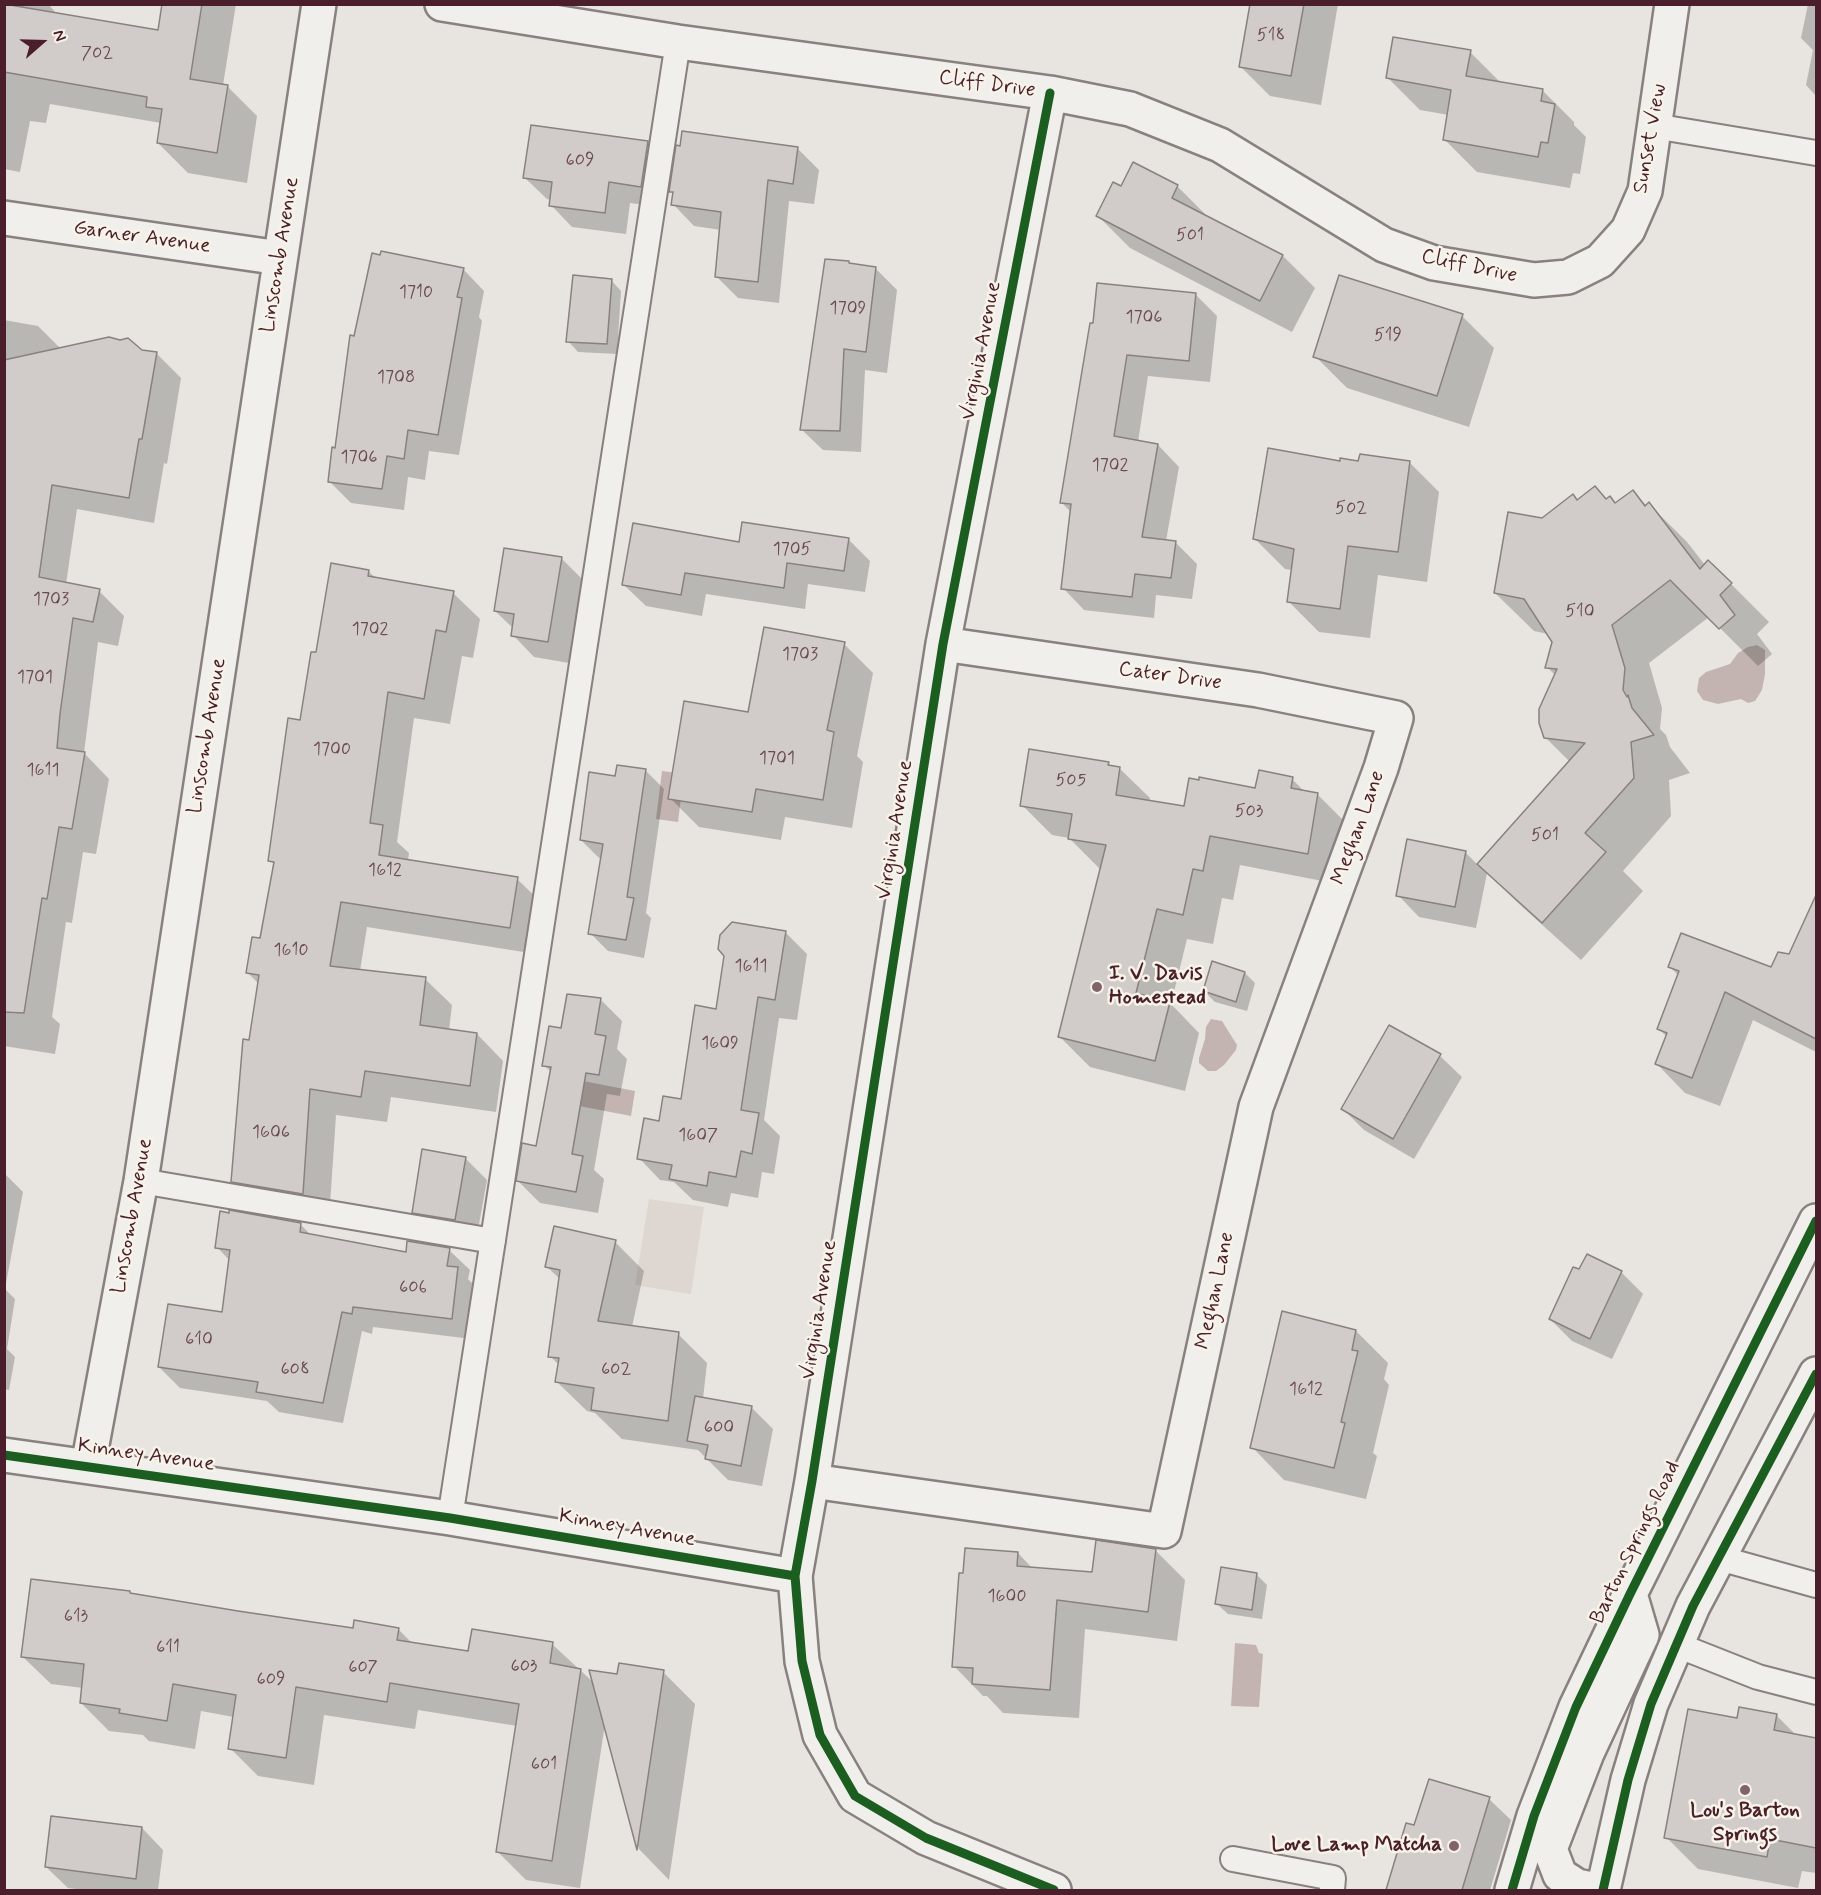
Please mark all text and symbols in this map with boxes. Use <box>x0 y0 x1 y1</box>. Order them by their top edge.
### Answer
north arrow <box>12 12 72 72</box>
house number: 518 <box>1257 25 1285 47</box>
text: N <box>48 27 71 44</box>
house number: 702 <box>81 43 113 65</box>
street label: Cliff Drive <box>937 66 1037 104</box>
street label: Sunset View <box>1629 82 1673 196</box>
house number: 609 <box>566 150 594 172</box>
street label: Linscomb Avenue <box>256 175 306 335</box>
street label: Garner Avenue <box>72 216 212 260</box>
house number: 501 <box>1176 225 1204 247</box>
street label: Cliff Drive <box>1419 245 1519 289</box>
street label: Virginia Avenue <box>956 279 1008 423</box>
house number: 1710 <box>399 282 433 304</box>
house number: 1709 <box>830 298 866 320</box>
house number: 1706 <box>1125 307 1163 329</box>
house number: 519 <box>1374 325 1402 347</box>
house number: 1708 <box>377 367 415 389</box>
house number: 1706 <box>340 447 378 469</box>
house number: 1702 <box>1092 455 1128 477</box>
house number: 502 <box>1335 498 1367 520</box>
house number: 1705 <box>773 539 811 561</box>
house number: 1703 <box>33 589 69 611</box>
house number: 510 <box>1565 601 1595 623</box>
house number: 1702 <box>352 619 388 641</box>
house number: 1703 <box>782 644 818 666</box>
street label: Linscomb Avenue <box>183 656 233 816</box>
street label: Cater Drive <box>1117 657 1223 697</box>
house number: 1701 <box>17 667 53 689</box>
house number: 1700 <box>313 739 351 761</box>
house number: 1701 <box>759 748 795 770</box>
street label: Virginia Avenue <box>873 758 919 902</box>
house number: 1611 <box>26 760 60 782</box>
street label: Meghan Lane <box>1327 768 1391 888</box>
house number: 505 <box>1055 770 1087 792</box>
house number: 503 <box>1235 801 1263 823</box>
house number: 501 <box>1531 825 1559 847</box>
house number: 1612 <box>368 860 402 882</box>
house number: 1610 <box>273 940 309 962</box>
house number: 1611 <box>734 956 768 978</box>
place label: I. V. Davis Homestead <box>1109 962 1206 1012</box>
marker: I. V. Davis Homestead <box>1090 980 1104 994</box>
house number: 1609 <box>701 1033 739 1055</box>
house number: 1606 <box>252 1122 290 1144</box>
house number: 1607 <box>678 1125 718 1147</box>
street label: Linscomb Avenue <box>107 1136 159 1296</box>
street label: Meghan Lane <box>1191 1230 1241 1352</box>
street label: Virginia Avenue <box>797 1238 843 1382</box>
house number: 606 <box>399 1277 427 1299</box>
house number: 610 <box>185 1329 213 1351</box>
house number: 608 <box>280 1359 310 1381</box>
house number: 602 <box>601 1359 631 1381</box>
house number: 1612 <box>1289 1379 1323 1401</box>
house number: 600 <box>704 1417 734 1439</box>
street label: Kinney Avenue <box>76 1434 216 1478</box>
street label: Barton Springs Road <box>1586 1457 1686 1629</box>
street label: Kinney Avenue <box>557 1505 697 1553</box>
house number: 1600 <box>988 1586 1026 1608</box>
house number: 613 <box>64 1606 88 1628</box>
house number: 611 <box>156 1637 180 1659</box>
house number: 603 <box>511 1656 537 1678</box>
house number: 607 <box>348 1657 378 1679</box>
house number: 609 <box>257 1669 285 1691</box>
house number: 601 <box>531 1754 557 1776</box>
marker: Lou's Barton Springs <box>1738 1783 1752 1797</box>
place label: Lou's Barton Springs <box>1690 1799 1800 1849</box>
place label: Love Lamp Matcha <box>1271 1833 1442 1859</box>
marker: Love Lamp Matcha <box>1447 1839 1461 1853</box>

